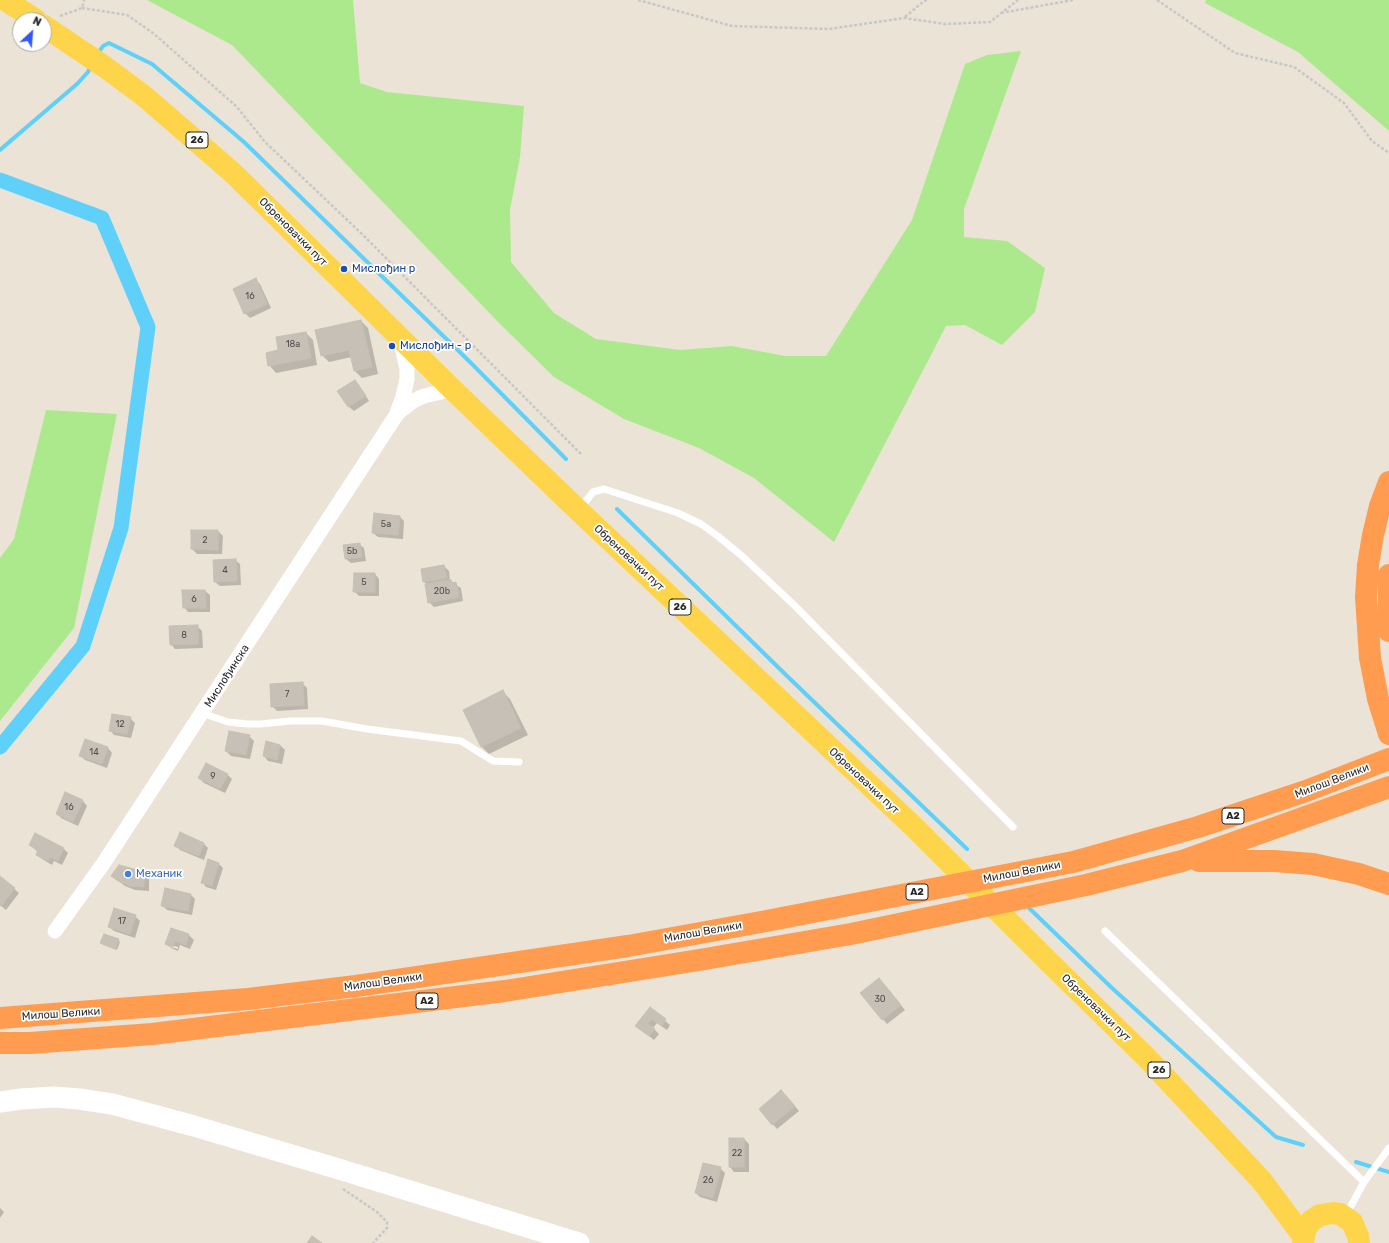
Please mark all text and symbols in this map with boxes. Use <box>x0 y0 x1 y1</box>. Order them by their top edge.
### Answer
north arrow <box>12 12 52 52</box>
text: N <box>31 14 43 29</box>
road number: 26 <box>186 132 208 148</box>
street label: Обреновачки пут <box>256 195 330 269</box>
place label: Мислођин р <box>352 262 415 276</box>
marker: Мислођин р <box>339 264 349 274</box>
house number: 16 <box>245 291 255 301</box>
house number: 18a <box>286 339 300 349</box>
place label: Мислођин - р <box>400 339 471 353</box>
marker: Мислођин - р <box>387 341 397 351</box>
house number: 5a <box>381 519 391 529</box>
street label: Обреновачки пут <box>591 522 667 594</box>
house number: 2 <box>202 535 208 545</box>
house number: 5b <box>347 546 357 556</box>
house number: 4 <box>222 565 228 575</box>
house number: 5 <box>361 577 367 587</box>
house number: 20b <box>434 586 450 596</box>
house number: 6 <box>191 594 197 604</box>
road number: 26 <box>669 599 691 615</box>
house number: 8 <box>181 630 187 640</box>
street label: Мислођинска <box>202 642 252 710</box>
house number: 7 <box>285 689 289 699</box>
house number: 12 <box>115 719 125 729</box>
street label: Обреновачки пут <box>826 745 902 817</box>
house number: 14 <box>89 747 99 757</box>
street label: Милош Велики <box>1293 761 1371 801</box>
house number: 9 <box>210 771 216 781</box>
house number: 16 <box>64 802 74 812</box>
road number: A2 <box>1222 808 1244 824</box>
street label: Милош Велики <box>982 858 1062 886</box>
place label: Механик <box>136 867 182 881</box>
marker: Механик <box>123 869 133 879</box>
road number: A2 <box>906 884 928 900</box>
house number: 17 <box>118 916 126 926</box>
street label: Милош Велики <box>663 919 743 945</box>
street label: Милош Велики <box>343 970 423 994</box>
street label: Обреновачки пут <box>1059 972 1133 1044</box>
road number: A2 <box>416 993 438 1009</box>
house number: 30 <box>874 994 886 1004</box>
street label: Милош Велики <box>21 1005 101 1023</box>
road number: 26 <box>1148 1062 1170 1078</box>
house number: 22 <box>732 1148 742 1158</box>
house number: 26 <box>703 1175 713 1185</box>

